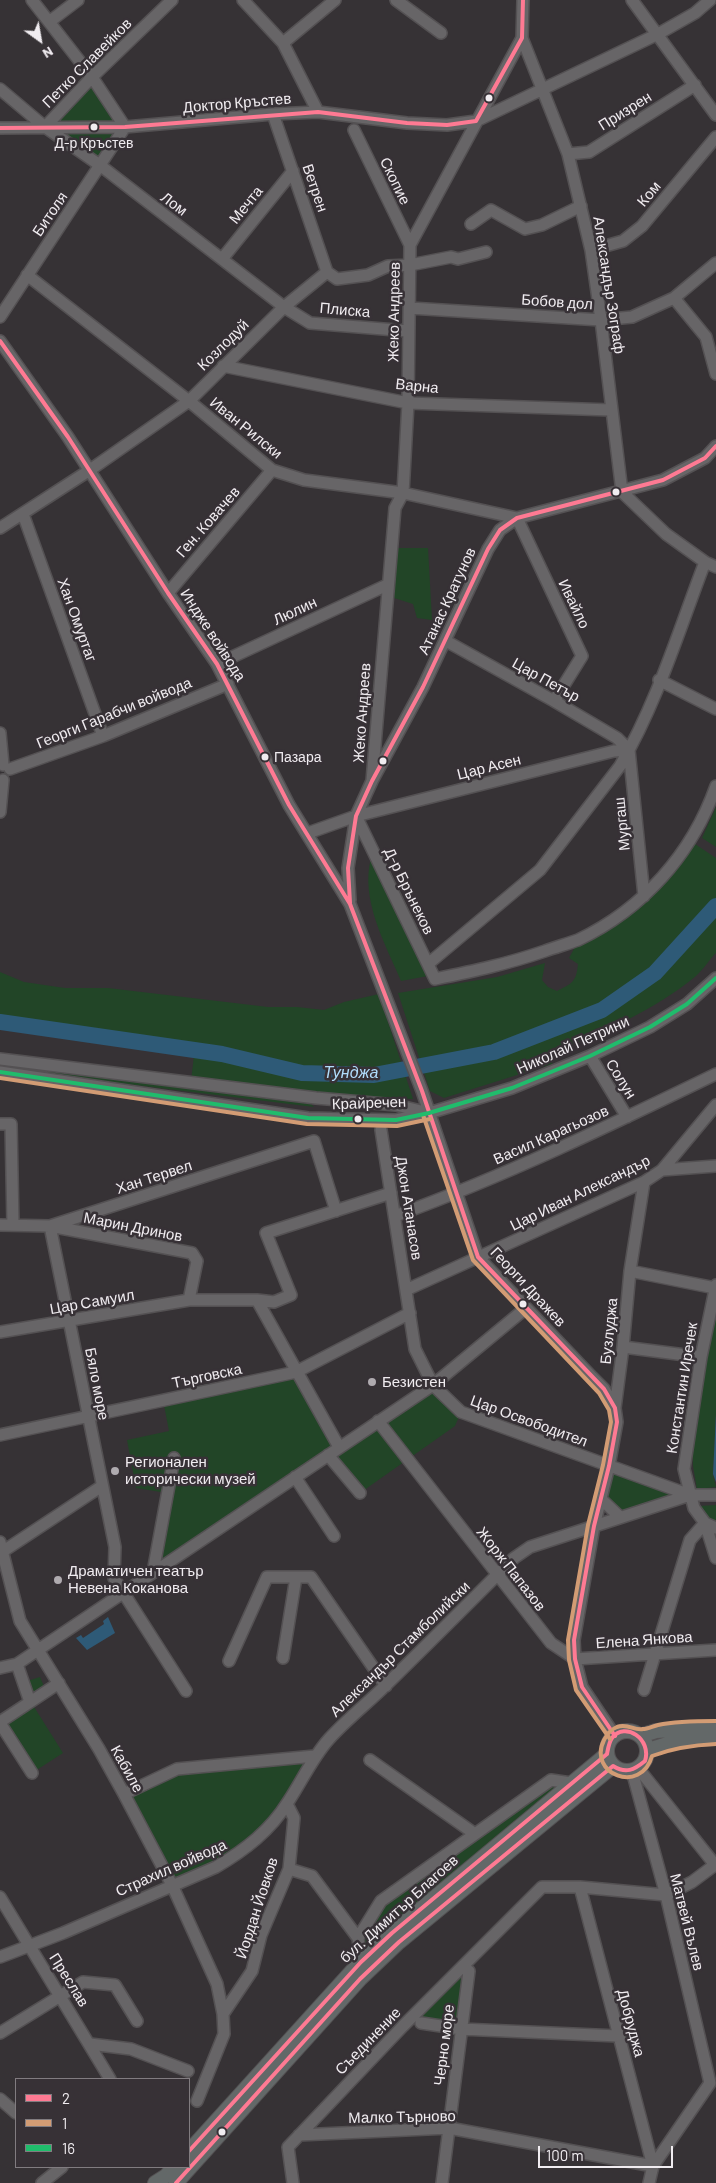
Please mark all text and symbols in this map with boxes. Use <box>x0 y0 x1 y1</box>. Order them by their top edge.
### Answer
north arrow <box>15 15 65 65</box>
street label: Петко Славейков <box>39 15 135 111</box>
text: N <box>40 43 57 63</box>
street label: Призрен <box>595 88 655 134</box>
street label: Доктор Кръстев <box>182 89 292 117</box>
unlabelled marker <box>484 93 494 103</box>
marker: Д-р Кръстев <box>89 122 99 132</box>
place label: Д-р Кръстев <box>55 135 133 151</box>
street label: Скопие <box>376 154 414 208</box>
street label: Ветрен <box>298 162 332 214</box>
street label: Ком <box>633 178 665 210</box>
street label: Мечта <box>225 182 267 228</box>
street label: Битоля <box>29 188 71 240</box>
street label: Лом <box>157 188 191 220</box>
street label: Александър Зограф <box>589 215 629 355</box>
street label: Жеко Андреев <box>384 262 404 362</box>
street label: Бобов дол <box>521 291 593 313</box>
street label: Плиска <box>319 299 371 321</box>
street label: Козлодуй <box>194 316 252 374</box>
street label: Варна <box>395 375 439 397</box>
street label: Иван Рилски <box>206 393 286 463</box>
street label: Ген. Ковачев <box>172 483 244 561</box>
unlabelled marker <box>611 487 621 497</box>
street label: Атанас Кратунов <box>414 545 480 657</box>
street label: Хан Омуртаг <box>54 576 100 664</box>
street label: Ивайло <box>554 576 594 632</box>
street label: Индже войвода <box>176 585 250 685</box>
street label: Люлин <box>270 593 320 629</box>
street label: Цар Петър <box>509 654 583 706</box>
street label: Жеко Андреев <box>350 662 374 764</box>
street label: Георги Гарабчи войвода <box>34 674 194 752</box>
place label: Пазара <box>274 749 321 765</box>
street label: Цар Асен <box>455 750 523 784</box>
marker: Пазара <box>260 752 270 762</box>
unlabelled marker <box>378 756 388 766</box>
street label: Мургаш <box>610 796 634 852</box>
street label: Д-р Брънеков <box>380 845 438 937</box>
street label: Николай Петрини <box>514 1012 632 1078</box>
street label: Солун <box>602 1056 640 1102</box>
water label: Тунджа <box>324 1063 378 1083</box>
street label: Крайречен <box>331 1093 407 1113</box>
street label: Васил Карагьозов <box>491 1102 611 1168</box>
unlabelled marker <box>353 1114 363 1124</box>
street label: Цар Иван Александър <box>507 1151 653 1235</box>
street label: Джон Атанасов <box>392 1155 426 1261</box>
street label: Хан Тервел <box>114 1156 194 1198</box>
street label: Марин Дринов <box>82 1209 184 1245</box>
street label: Георги Дражев <box>487 1243 569 1331</box>
street label: Цар Самуил <box>48 1286 136 1318</box>
street label: Бузлуджа <box>597 1297 621 1365</box>
unlabelled marker <box>518 1299 528 1309</box>
street label: Константин Иречек <box>663 1321 701 1455</box>
street label: Бяло море <box>81 1346 113 1422</box>
street label: Търговска <box>170 1360 244 1392</box>
place label: Безистен <box>382 1373 446 1391</box>
marker: Безистен <box>366 1376 378 1388</box>
street label: Цар Освободител <box>468 1391 590 1451</box>
place label: Регионален исторически музей <box>125 1453 256 1488</box>
marker: Регионален исторически музей <box>109 1465 121 1477</box>
street label: Жорж Папазов <box>473 1523 549 1615</box>
place label: Драматичен театър Невена Коканова <box>68 1562 204 1597</box>
marker: Драматичен театър Невена Коканова <box>52 1574 64 1586</box>
street label: Александър Стамболийски <box>326 1577 474 1721</box>
street label: Елена Янкова <box>595 1628 693 1652</box>
street label: Кабиле <box>107 1742 147 1796</box>
street label: Страхил войвода <box>113 1835 229 1901</box>
street label: бул. Димитър Благоев <box>336 1851 462 1967</box>
street label: Йордан Йовков <box>232 1855 282 1961</box>
street label: Матвей Вълев <box>666 1872 708 1972</box>
street label: Преслав <box>45 1950 93 2010</box>
street label: Добруджа <box>613 1987 649 2059</box>
street label: Съединение <box>331 2003 405 2079</box>
street label: Черно море <box>430 2003 458 2087</box>
legend <box>15 2078 190 2168</box>
text: 2 <box>62 2089 70 2107</box>
street label: Малко Търново <box>348 2107 456 2127</box>
text: 1 <box>62 2114 67 2132</box>
unlabelled marker <box>217 2127 227 2137</box>
scale bar <box>541 2136 676 2168</box>
text: 16 <box>62 2139 75 2157</box>
text: 100 m <box>546 2146 584 2164</box>

